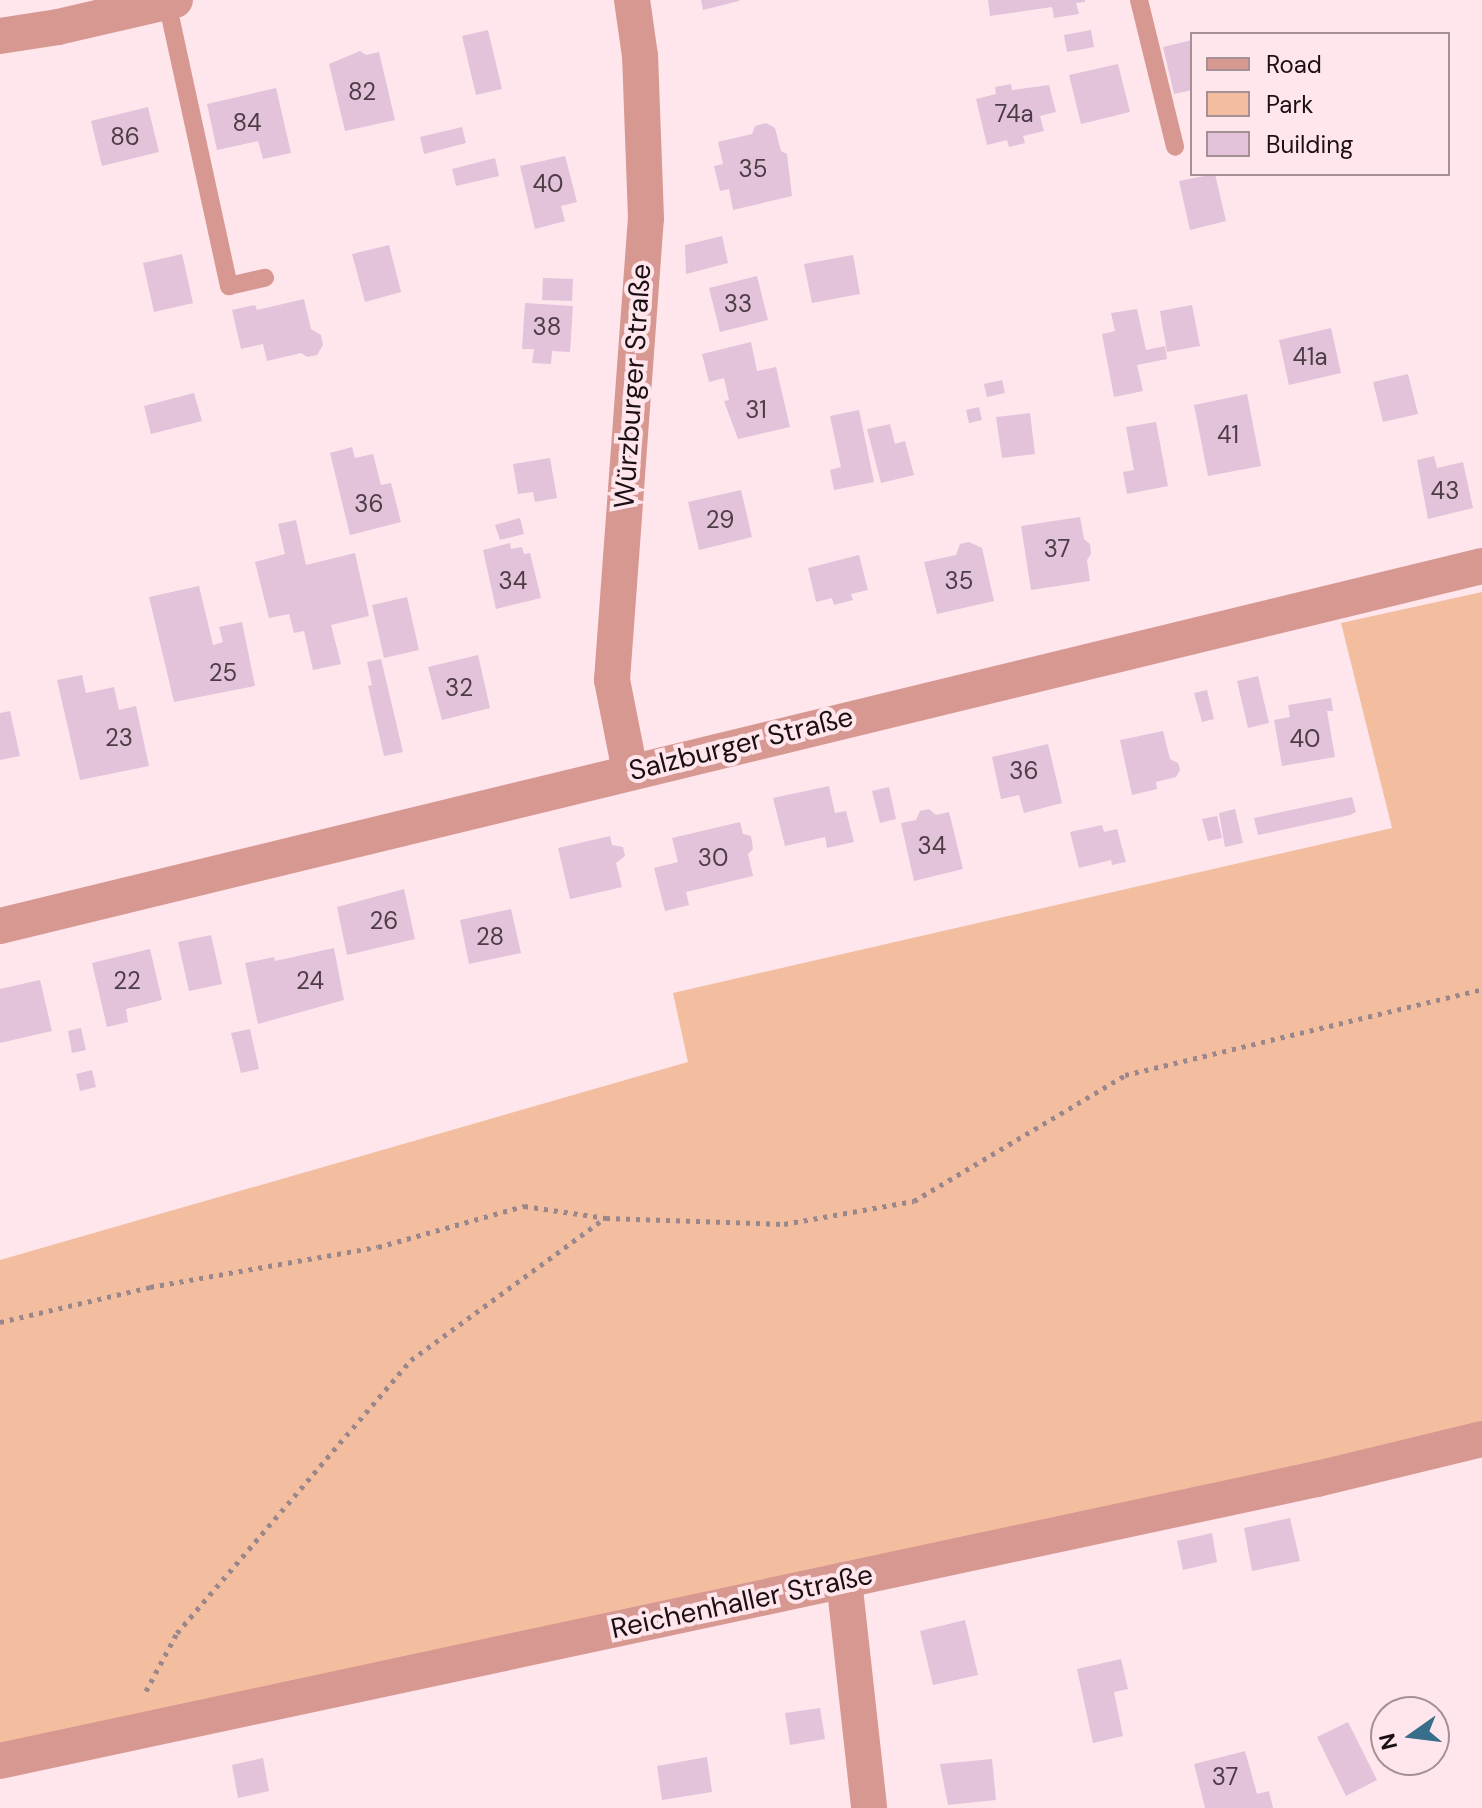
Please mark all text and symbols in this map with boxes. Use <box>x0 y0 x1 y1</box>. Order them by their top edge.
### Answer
legend <box>1190 32 1450 176</box>
text: Road <box>1266 49 1322 80</box>
house number: 82 <box>348 78 376 106</box>
text: Park <box>1266 89 1313 120</box>
house number: 74a <box>994 100 1034 128</box>
house number: 84 <box>232 109 262 137</box>
house number: 86 <box>110 123 140 151</box>
text: Building <box>1266 129 1353 160</box>
house number: 35 <box>739 155 767 183</box>
house number: 40 <box>533 170 563 198</box>
street label: Würzburger Straße <box>608 263 658 509</box>
house number: 33 <box>724 290 752 318</box>
house number: 38 <box>533 313 561 341</box>
house number: 41a <box>1292 343 1328 371</box>
house number: 31 <box>745 396 767 424</box>
house number: 41 <box>1217 421 1239 449</box>
house number: 43 <box>1431 477 1459 505</box>
house number: 36 <box>354 490 384 518</box>
house number: 29 <box>706 506 734 534</box>
house number: 37 <box>1044 535 1070 563</box>
house number: 34 <box>499 567 527 595</box>
house number: 35 <box>945 567 973 595</box>
house number: 25 <box>209 659 237 687</box>
house number: 32 <box>445 674 473 702</box>
street label: Salzburger Straße <box>625 700 857 788</box>
house number: 23 <box>105 724 133 752</box>
house number: 40 <box>1290 725 1320 753</box>
house number: 36 <box>1009 757 1039 785</box>
house number: 34 <box>918 832 946 860</box>
house number: 30 <box>698 844 728 872</box>
house number: 26 <box>370 907 398 935</box>
house number: 28 <box>476 923 504 951</box>
house number: 22 <box>113 967 141 995</box>
house number: 24 <box>296 967 324 995</box>
street label: Reichenhaller Straße <box>608 1558 876 1646</box>
north arrow <box>1370 1696 1450 1776</box>
text: N <box>1372 1730 1404 1753</box>
house number: 37 <box>1212 1763 1238 1791</box>

